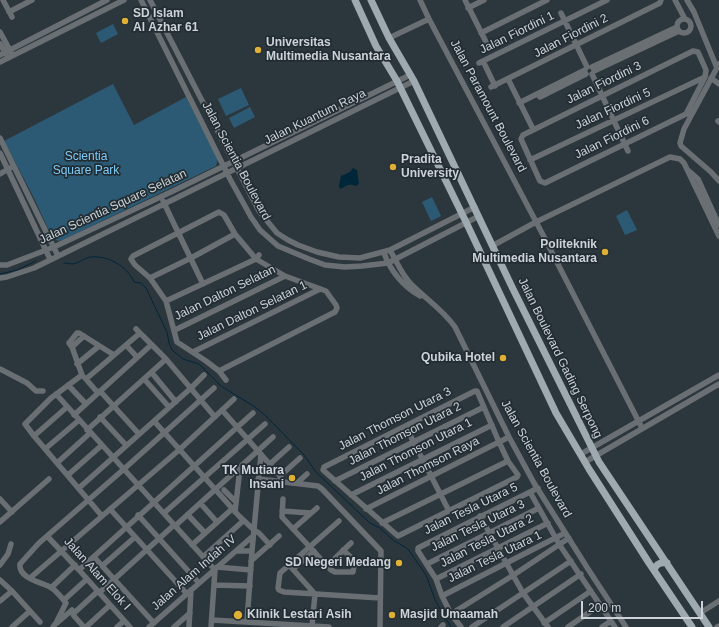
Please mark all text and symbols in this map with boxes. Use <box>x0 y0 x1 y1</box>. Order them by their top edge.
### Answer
place label: SD Islam Al Azhar 61 <box>133 7 198 35</box>
street label: Jalan Fiordini 1 <box>477 9 557 57</box>
street label: Jalan Fiordini 2 <box>531 11 611 61</box>
marker: SD Islam Al Azhar 61 <box>120 16 130 26</box>
place label: Universitas Multimedia Nusantara <box>266 36 391 64</box>
street label: Jalan Paramount Boulevard <box>447 37 529 175</box>
marker: Universitas Multimedia Nusantara <box>253 45 263 55</box>
street label: Jalan Fiordini 3 <box>564 59 644 107</box>
street label: Jalan Fiordini 5 <box>573 85 653 133</box>
street label: Jalan Kuantum Raya <box>262 86 368 148</box>
street label: Jalan Scientia Boulevard <box>199 99 273 223</box>
street label: Jalan Fiordini 6 <box>572 114 652 162</box>
park label: Scientia Square Park <box>53 150 119 178</box>
place label: Pradita University <box>401 153 459 181</box>
marker: Pradita University <box>388 162 398 172</box>
street label: Jalan Scientia Square Selatan <box>37 167 189 247</box>
place label: Politeknik Multimedia Nusantara <box>472 238 597 266</box>
marker: Politeknik Multimedia Nusantara <box>600 247 610 257</box>
street label: Jalan Dalton Selatan <box>172 262 278 324</box>
street label: Jalan Boulevard Gading Serpong <box>515 275 605 441</box>
street label: Jalan Dalton Selatan 1 <box>195 278 309 344</box>
place label: Qubika Hotel <box>421 351 495 365</box>
marker: Qubika Hotel <box>498 353 508 363</box>
street label: Jalan Thomson Utara 3 <box>336 384 454 454</box>
street label: Jalan Scientia Boulevard <box>498 398 574 520</box>
street label: Jalan Thomson Utara 2 <box>346 399 464 469</box>
street label: Jalan Thomson Utara 1 <box>357 415 475 485</box>
street label: Jalan Thomson Raya <box>374 434 482 498</box>
place label: TK Mutiara Insani <box>222 464 284 492</box>
marker: TK Mutiara Insani <box>287 473 297 483</box>
street label: Jalan Tesla Utara 5 <box>422 480 520 538</box>
street label: Jalan Tesla Utara 3 <box>429 497 527 555</box>
street label: Jalan Tesla Utara 2 <box>438 511 536 571</box>
street label: Jalan Tesla Utara 1 <box>446 528 544 586</box>
street label: Jalan Alam Indah IV <box>149 532 239 614</box>
street label: Jalan Alam Elok I <box>61 535 133 613</box>
place label: SD Negeri Medang <box>285 556 391 570</box>
marker: SD Negeri Medang <box>394 558 404 568</box>
scale bar <box>583 593 705 619</box>
text: 200 m <box>588 601 621 615</box>
place label: Klinik Lestari Asih <box>247 608 352 622</box>
place label: Masjid Umaamah <box>400 608 498 622</box>
marker: Klinik Lestari Asih <box>232 609 244 621</box>
marker: Masjid Umaamah <box>387 610 397 620</box>

